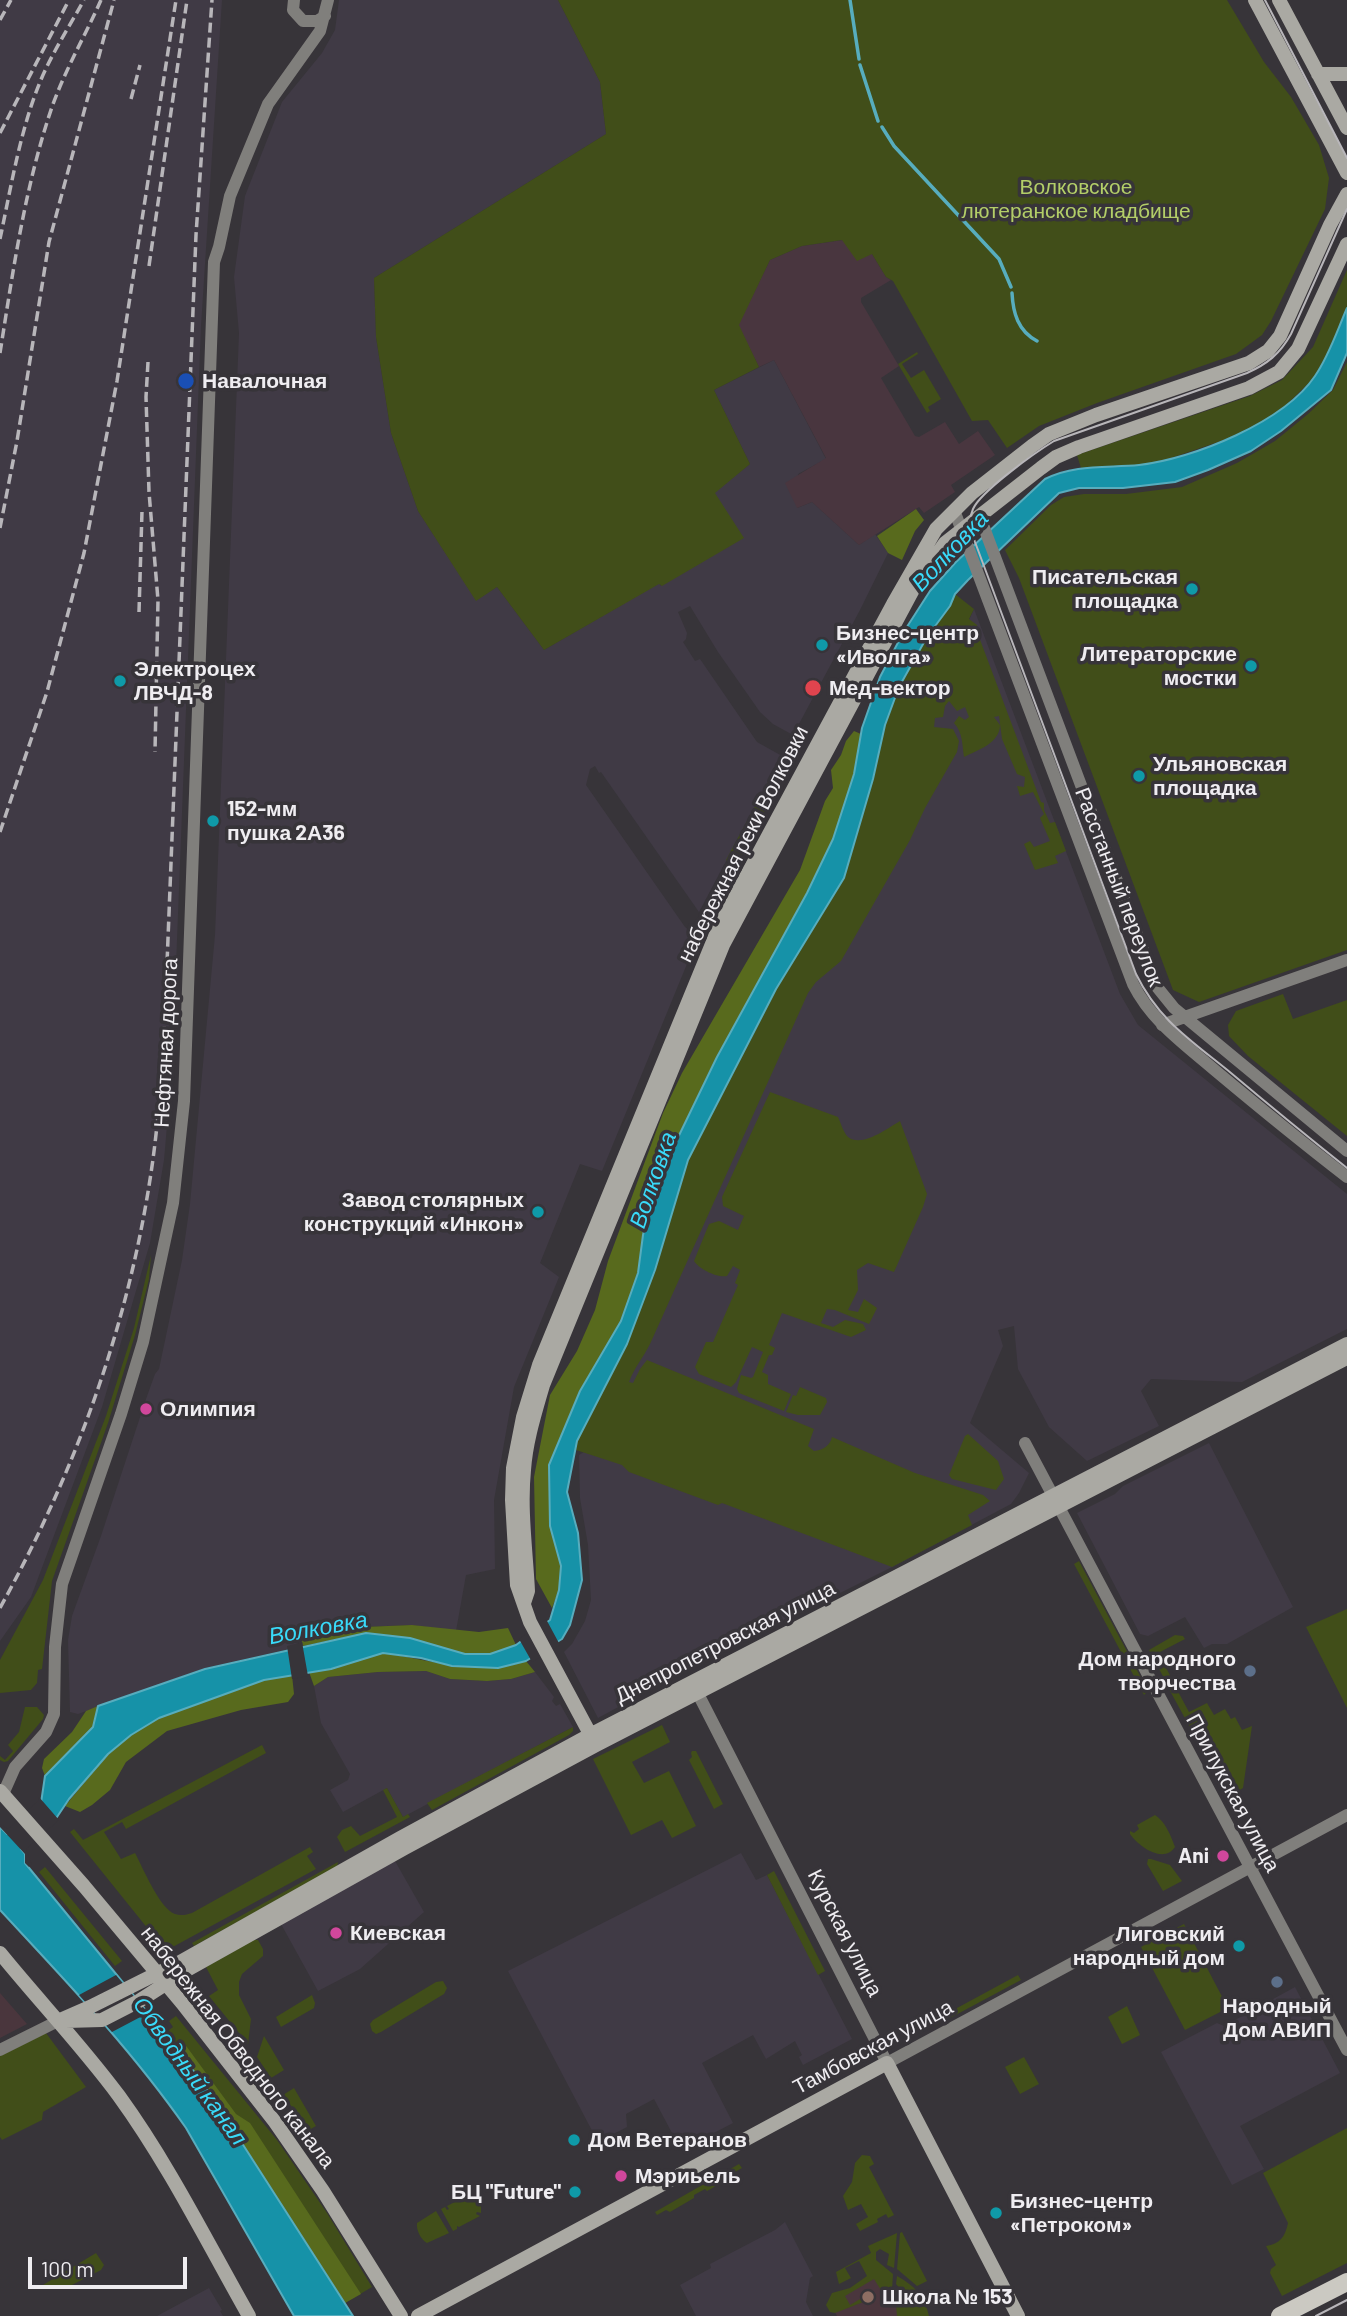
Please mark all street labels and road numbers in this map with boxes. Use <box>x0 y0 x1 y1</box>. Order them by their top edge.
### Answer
street label: набережная реки Волковки <box>672 722 814 966</box>
street label: Расстанный переулок <box>1069 784 1169 990</box>
street label: Нефтяная дорога <box>149 958 183 1128</box>
street label: Днепропетровская улица <box>611 1575 839 1709</box>
street label: Прилукская улица <box>1181 1709 1285 1877</box>
street label: Курская улица <box>802 1865 888 2001</box>
street label: набережная Обводного канала <box>136 1921 340 2173</box>
street label: Тамбовская улица <box>789 1994 957 2100</box>

